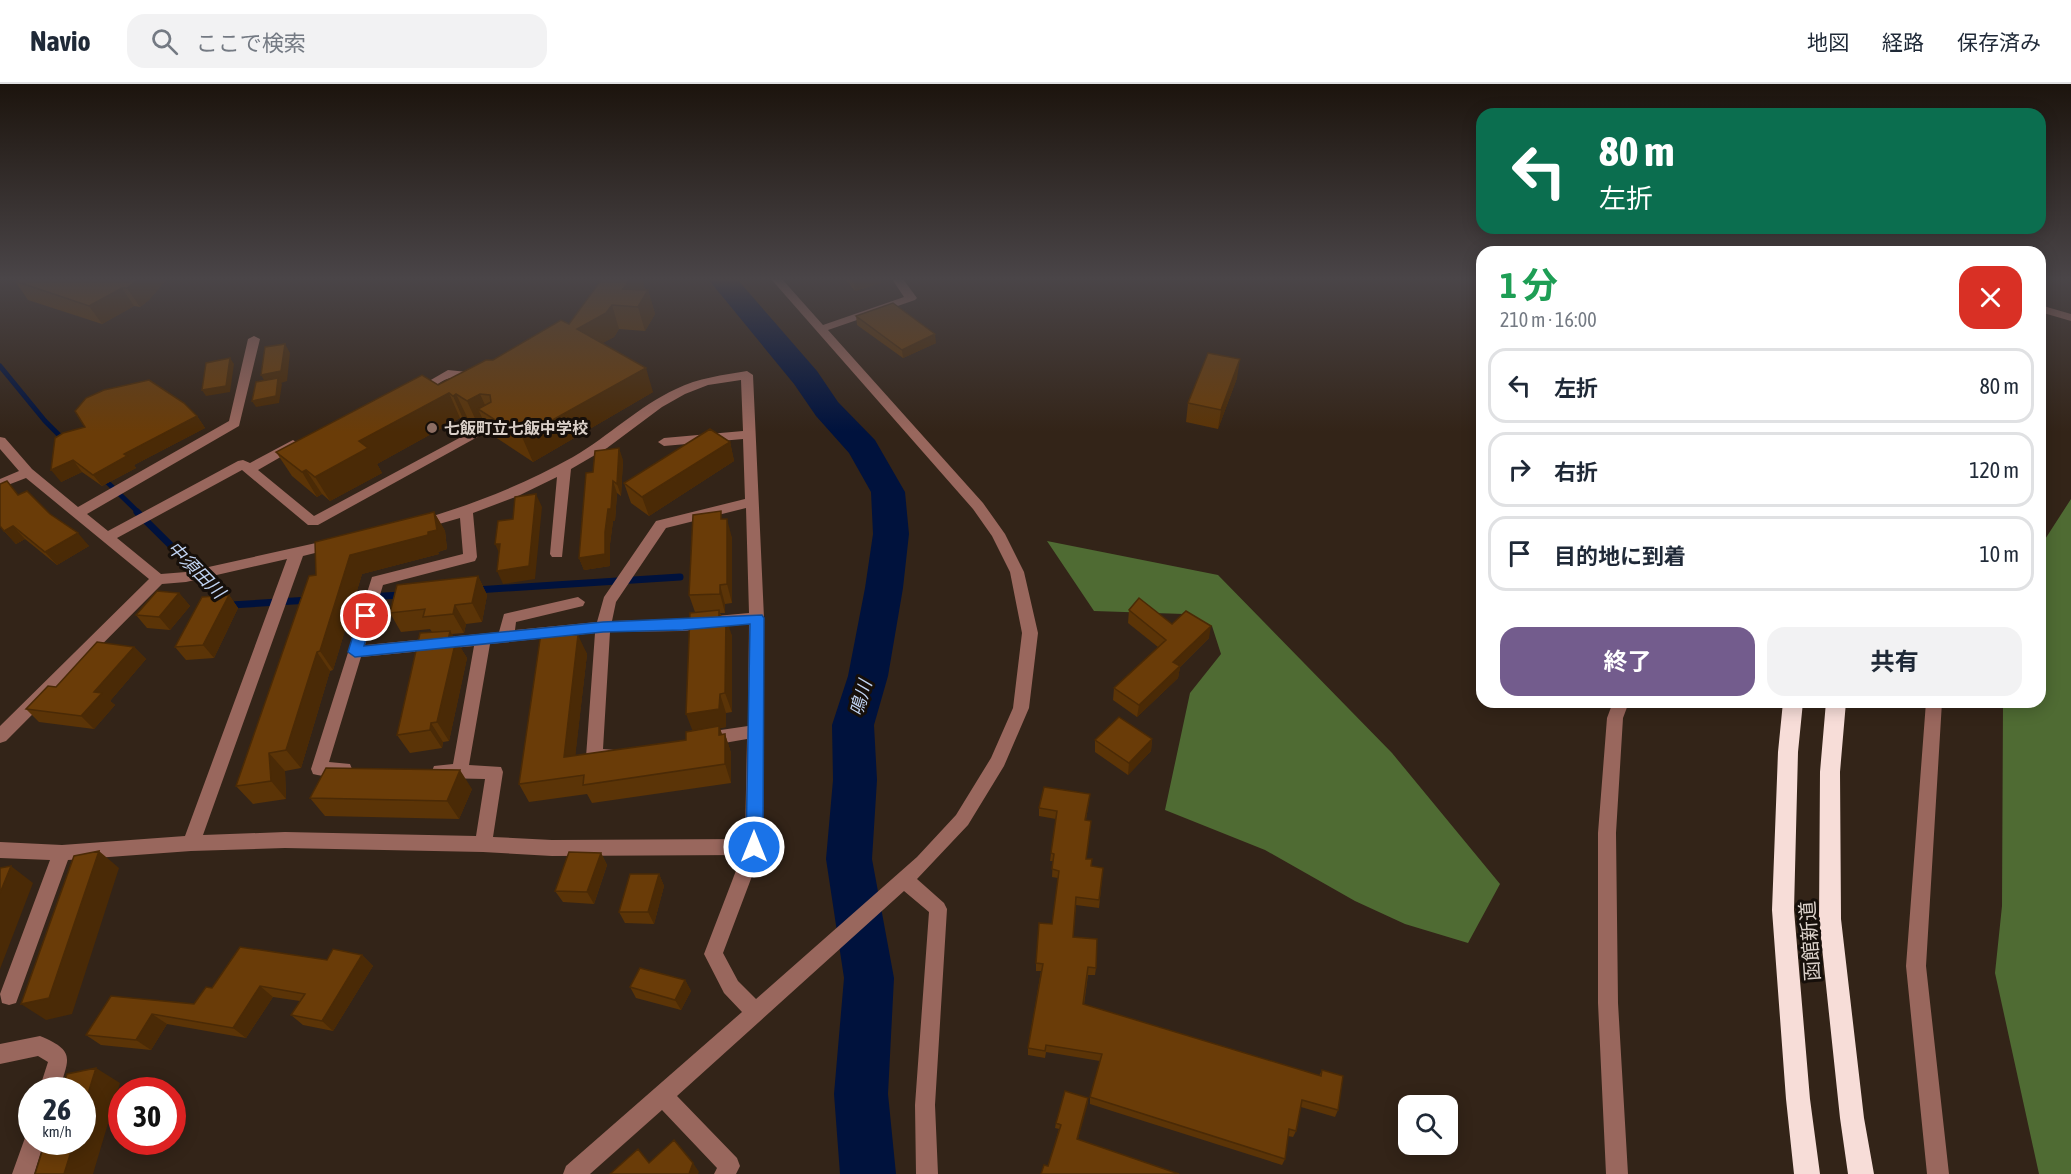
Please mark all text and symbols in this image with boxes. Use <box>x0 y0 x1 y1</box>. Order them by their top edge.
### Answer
search box <box>127 14 547 68</box>
text: Navio <box>30 25 91 57</box>
icon: search <box>148 25 181 58</box>
text: ここで検索 <box>196 30 306 56</box>
text: 地図 <box>1807 30 1849 54</box>
text: 経路 <box>1882 30 1924 54</box>
text: 保存済み <box>1957 30 2041 54</box>
text: 80 m <box>1599 127 1674 175</box>
icon: left <box>1500 132 1578 210</box>
text: 左折 <box>1599 183 1653 214</box>
text: 1 分 <box>1500 264 1558 306</box>
button: close <box>1959 266 2022 329</box>
text: 210 m · 16:00 <box>1500 308 1597 331</box>
icon: left <box>1503 369 1536 402</box>
text: 80 m <box>1979 373 2019 399</box>
text: 左折 <box>1554 375 1598 401</box>
place label: 七飯町立七飯中学校 <box>444 419 588 437</box>
marker: 七飯町立七飯中学校 <box>425 421 439 435</box>
icon: right <box>1503 453 1536 486</box>
text: 120 m <box>1969 457 2019 483</box>
text: 右折 <box>1554 459 1598 485</box>
water label: 中須田川 <box>163 537 231 604</box>
icon: arrive <box>1503 537 1536 570</box>
text: 10 m <box>1979 541 2019 567</box>
text: 目的地に到着 <box>1554 543 1686 569</box>
pin <box>340 590 391 641</box>
icon: arrive <box>349 599 382 632</box>
button: 終了 <box>1500 627 1755 696</box>
button: 共有 <box>1767 627 2022 696</box>
water label: 鳴川 <box>845 676 876 718</box>
position arrow <box>722 815 786 879</box>
street label: 函館新道 <box>1795 900 1824 982</box>
speed limit sign: 30 <box>108 1077 186 1155</box>
text: 26 <box>43 1092 71 1126</box>
map controls <box>1398 1095 1458 1155</box>
button: search <box>1398 1095 1458 1155</box>
text: km/h <box>42 1123 72 1140</box>

